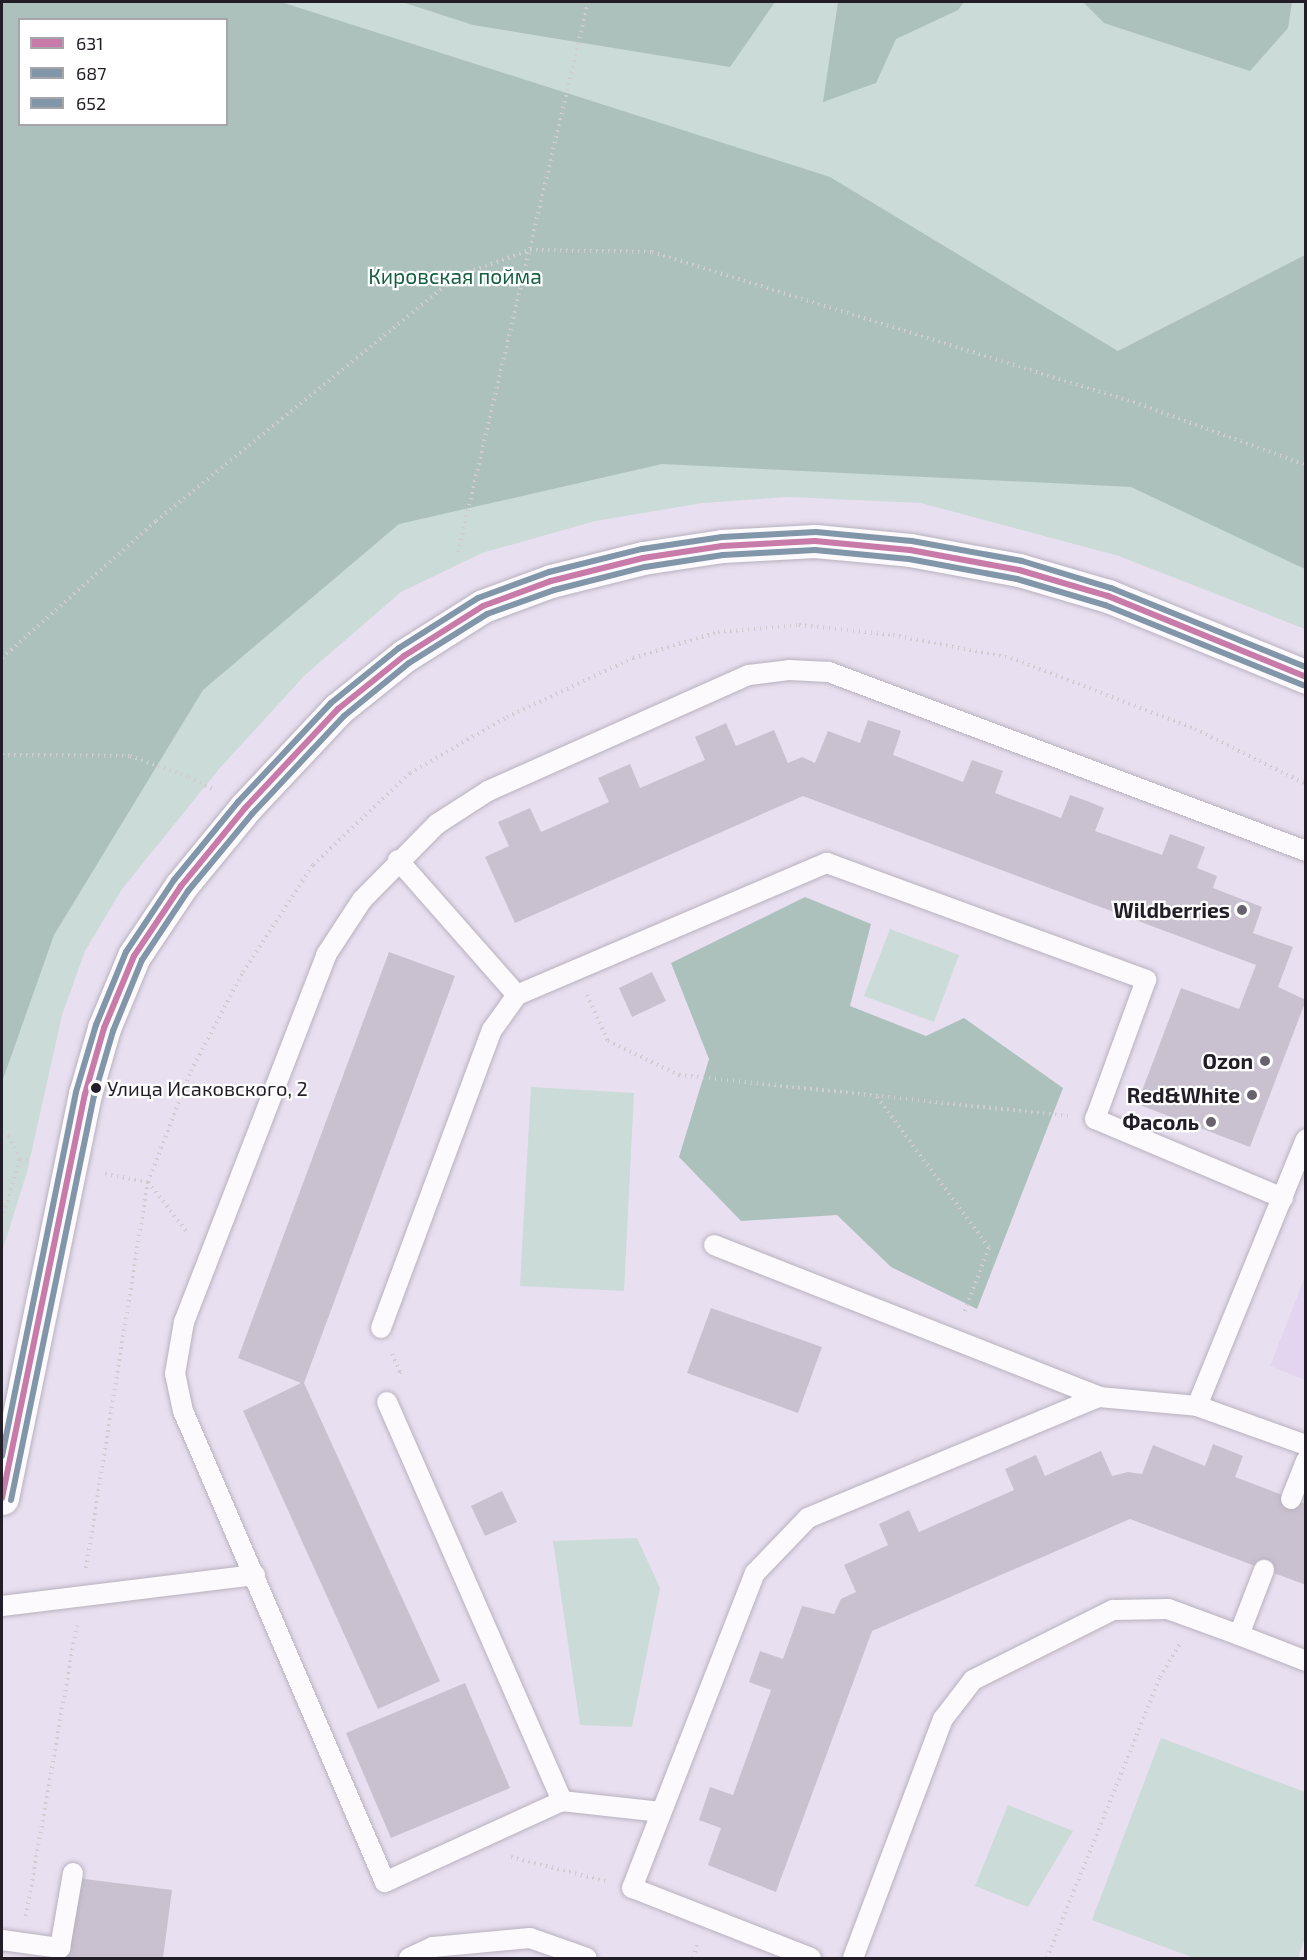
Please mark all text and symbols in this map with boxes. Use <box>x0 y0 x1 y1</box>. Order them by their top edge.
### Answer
legend <box>18 18 228 126</box>
text: 631 <box>76 32 103 54</box>
text: 687 <box>76 62 106 84</box>
text: 652 <box>76 92 106 114</box>
park label: Кировская пойма <box>368 263 542 289</box>
place label: Wildberries <box>1113 897 1230 923</box>
marker: Wildberries <box>1235 903 1249 917</box>
place label: Ozon <box>1203 1048 1253 1074</box>
marker: Ozon <box>1258 1054 1272 1068</box>
place label: Улица Исаковского, 2 <box>107 1076 308 1100</box>
marker: Улица Исаковского, 2 <box>90 1082 102 1094</box>
place label: Red&White <box>1127 1082 1240 1108</box>
marker: Red&White <box>1245 1088 1259 1102</box>
place label: Фасоль <box>1122 1109 1199 1135</box>
marker: Фасоль <box>1204 1115 1218 1129</box>

